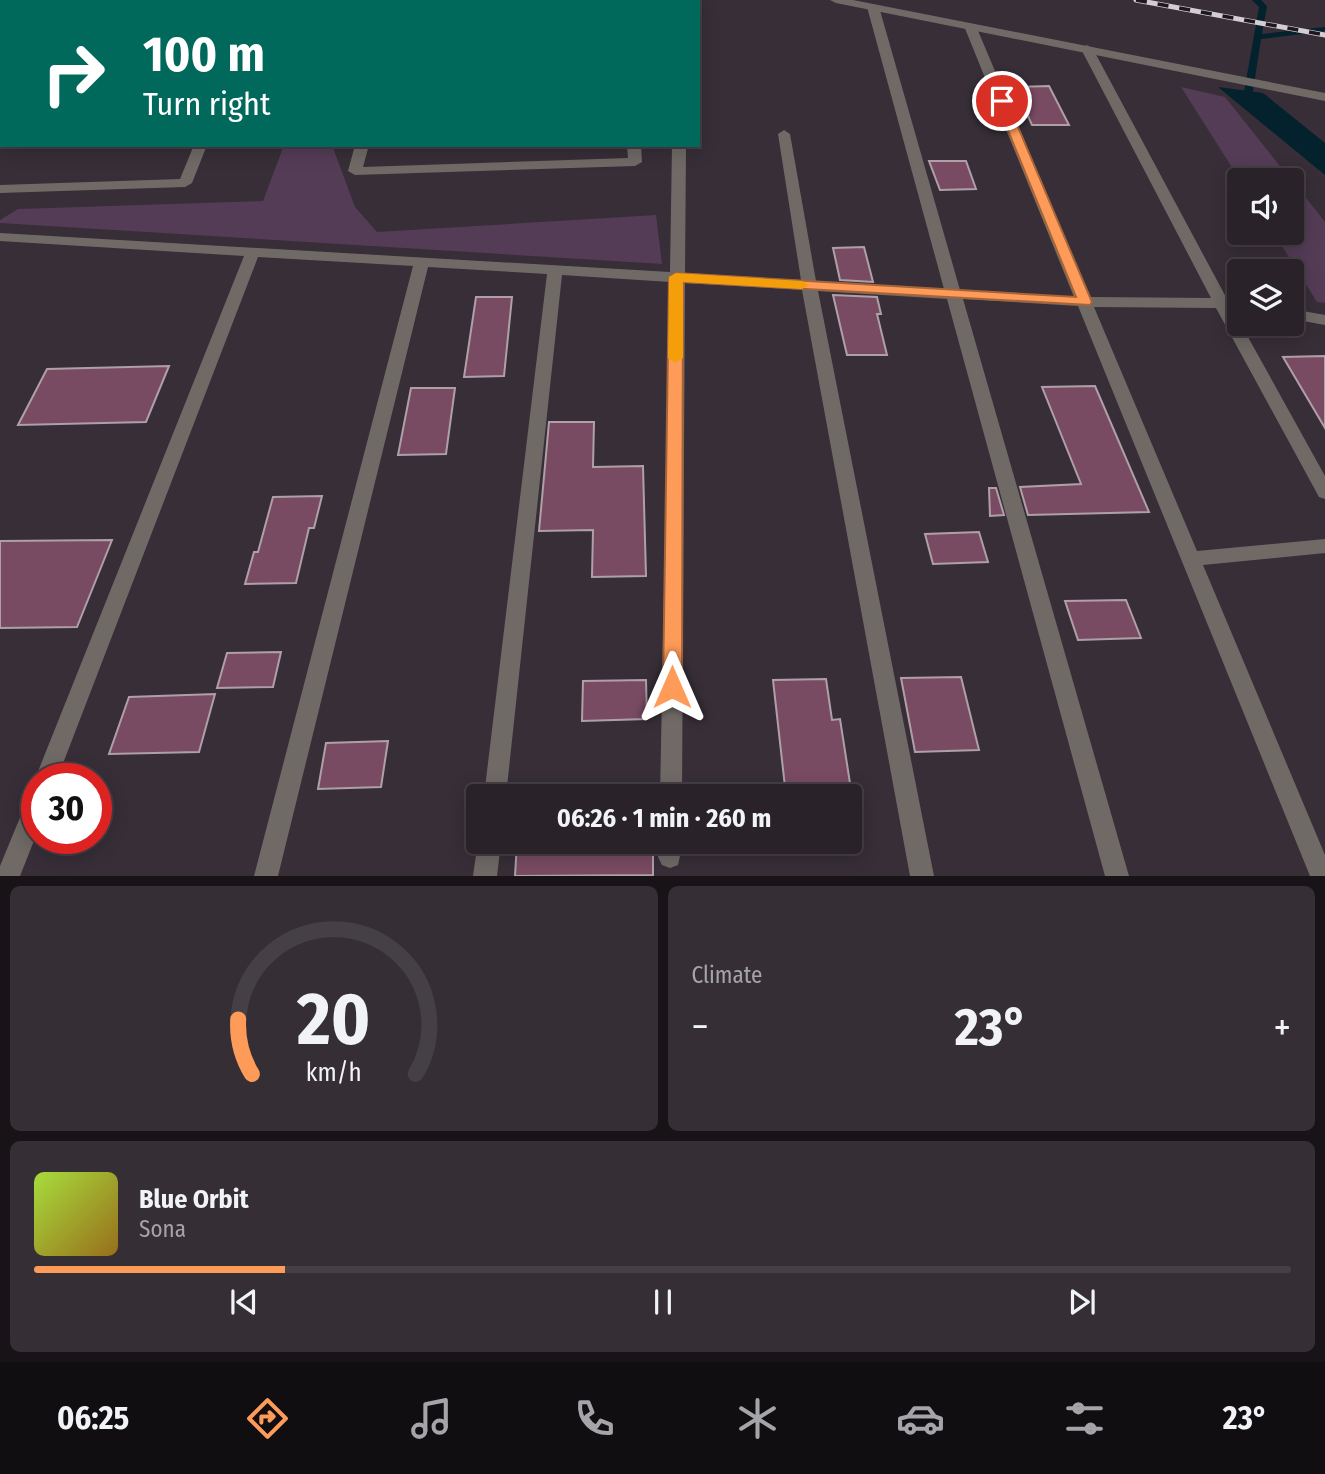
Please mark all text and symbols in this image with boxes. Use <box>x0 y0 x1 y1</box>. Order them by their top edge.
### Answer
text: 100 m <box>143 25 265 84</box>
icon: right <box>28 28 119 119</box>
pin <box>972 71 1032 131</box>
icon: arrive <box>983 82 1021 120</box>
text: Turn right <box>143 85 270 123</box>
map controls <box>1227 168 1304 336</box>
button: sound <box>1227 168 1304 245</box>
button: layers <box>1227 259 1304 336</box>
position arrow <box>635 650 709 724</box>
speed limit sign: 30 <box>21 763 112 854</box>
text: 06:26 · 1 min · 260 m <box>557 803 771 834</box>
text: Climate <box>692 961 762 989</box>
text: 20 <box>296 977 370 1064</box>
text: 23° <box>955 996 1028 1059</box>
text: − <box>692 1004 709 1050</box>
text: + <box>1274 1004 1291 1050</box>
text: km/h <box>306 1058 362 1088</box>
text: Blue Orbit <box>139 1184 249 1215</box>
text: Sona <box>139 1215 186 1243</box>
icon: previous <box>225 1283 263 1321</box>
icon: pause <box>644 1283 682 1321</box>
icon: next <box>1063 1283 1101 1321</box>
icon: directions <box>243 1394 292 1443</box>
icon: music <box>407 1394 456 1443</box>
icon: phone <box>570 1394 619 1443</box>
icon: climate <box>733 1394 782 1443</box>
icon: car <box>896 1394 945 1443</box>
icon: filters <box>1060 1394 1109 1443</box>
text: 06:25 <box>57 1399 129 1437</box>
text: 23° <box>1223 1399 1268 1437</box>

